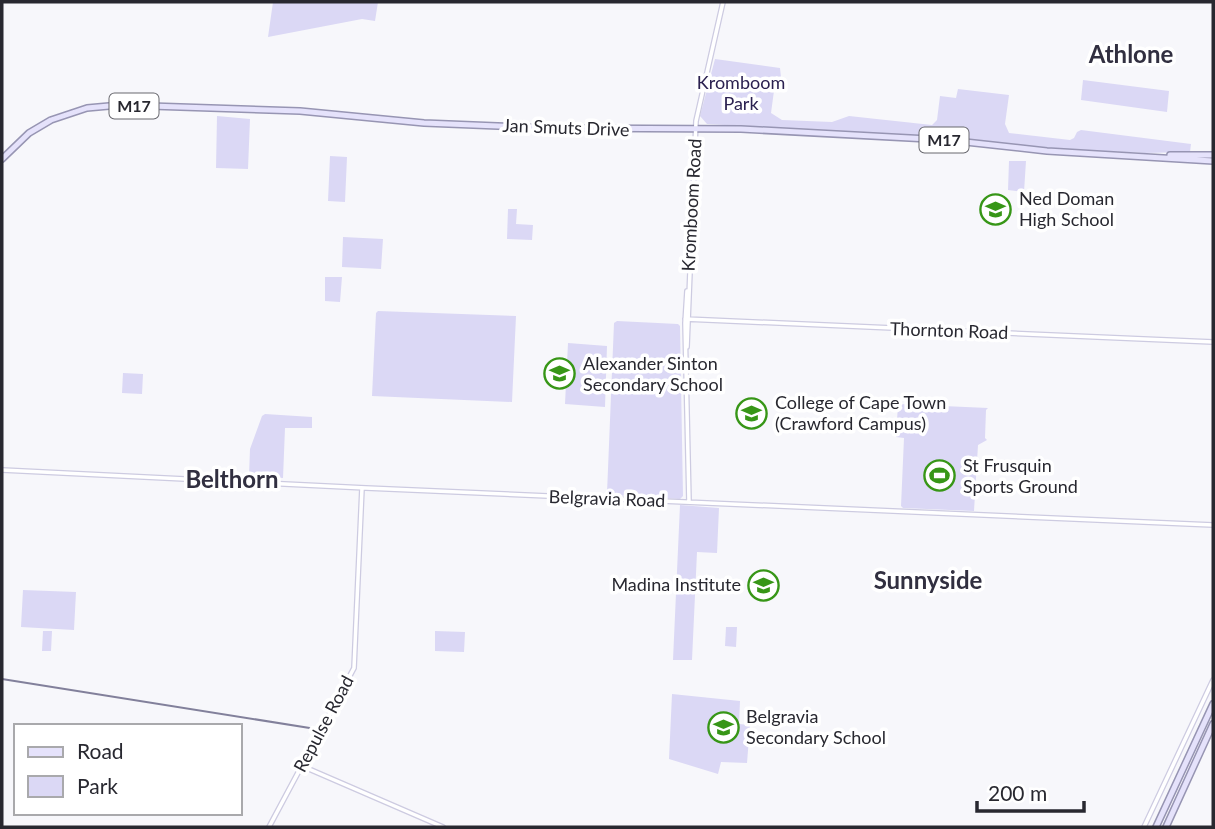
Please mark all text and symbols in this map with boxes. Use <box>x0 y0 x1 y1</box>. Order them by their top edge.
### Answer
district label: Athlone <box>1088 39 1173 68</box>
park label: Kromboom Park <box>697 71 785 114</box>
road number: M17 <box>110 94 158 118</box>
street label: Jan Smuts Drive <box>502 114 630 140</box>
road number: M17 <box>920 128 968 152</box>
street label: Kromboom Road <box>677 138 705 272</box>
place label: Ned Doman High School <box>1019 187 1114 230</box>
school or university icon: Ned Doman High School <box>979 192 1013 226</box>
street label: Thornton Road <box>889 317 1009 343</box>
place label: Alexander Sinton Secondary School <box>583 352 723 395</box>
school or university icon: Alexander Sinton Secondary School <box>543 357 577 391</box>
place label: College of Cape Town (Crawford Campus) <box>775 391 946 434</box>
school or university icon: College of Cape Town (Crawford Campus) <box>735 396 769 430</box>
place label: St Frusquin Sports Ground <box>963 454 1078 497</box>
sports icon: St Frusquin Sports Ground <box>923 459 957 493</box>
district label: Belthorn <box>185 464 279 493</box>
street label: Belgravia Road <box>548 485 666 511</box>
district label: Sunnyside <box>874 565 983 594</box>
school or university icon: Madina Institute <box>747 568 781 602</box>
place label: Madina Institute <box>611 573 741 595</box>
street label: Repulse Road <box>288 671 358 776</box>
place label: Belgravia Secondary School <box>746 705 886 748</box>
school or university icon: Belgravia Secondary School <box>706 710 740 744</box>
legend <box>14 724 242 815</box>
text: Road <box>77 738 124 763</box>
scale bar <box>977 770 1084 814</box>
text: Park <box>77 773 118 798</box>
text: 200 m <box>988 780 1047 805</box>

